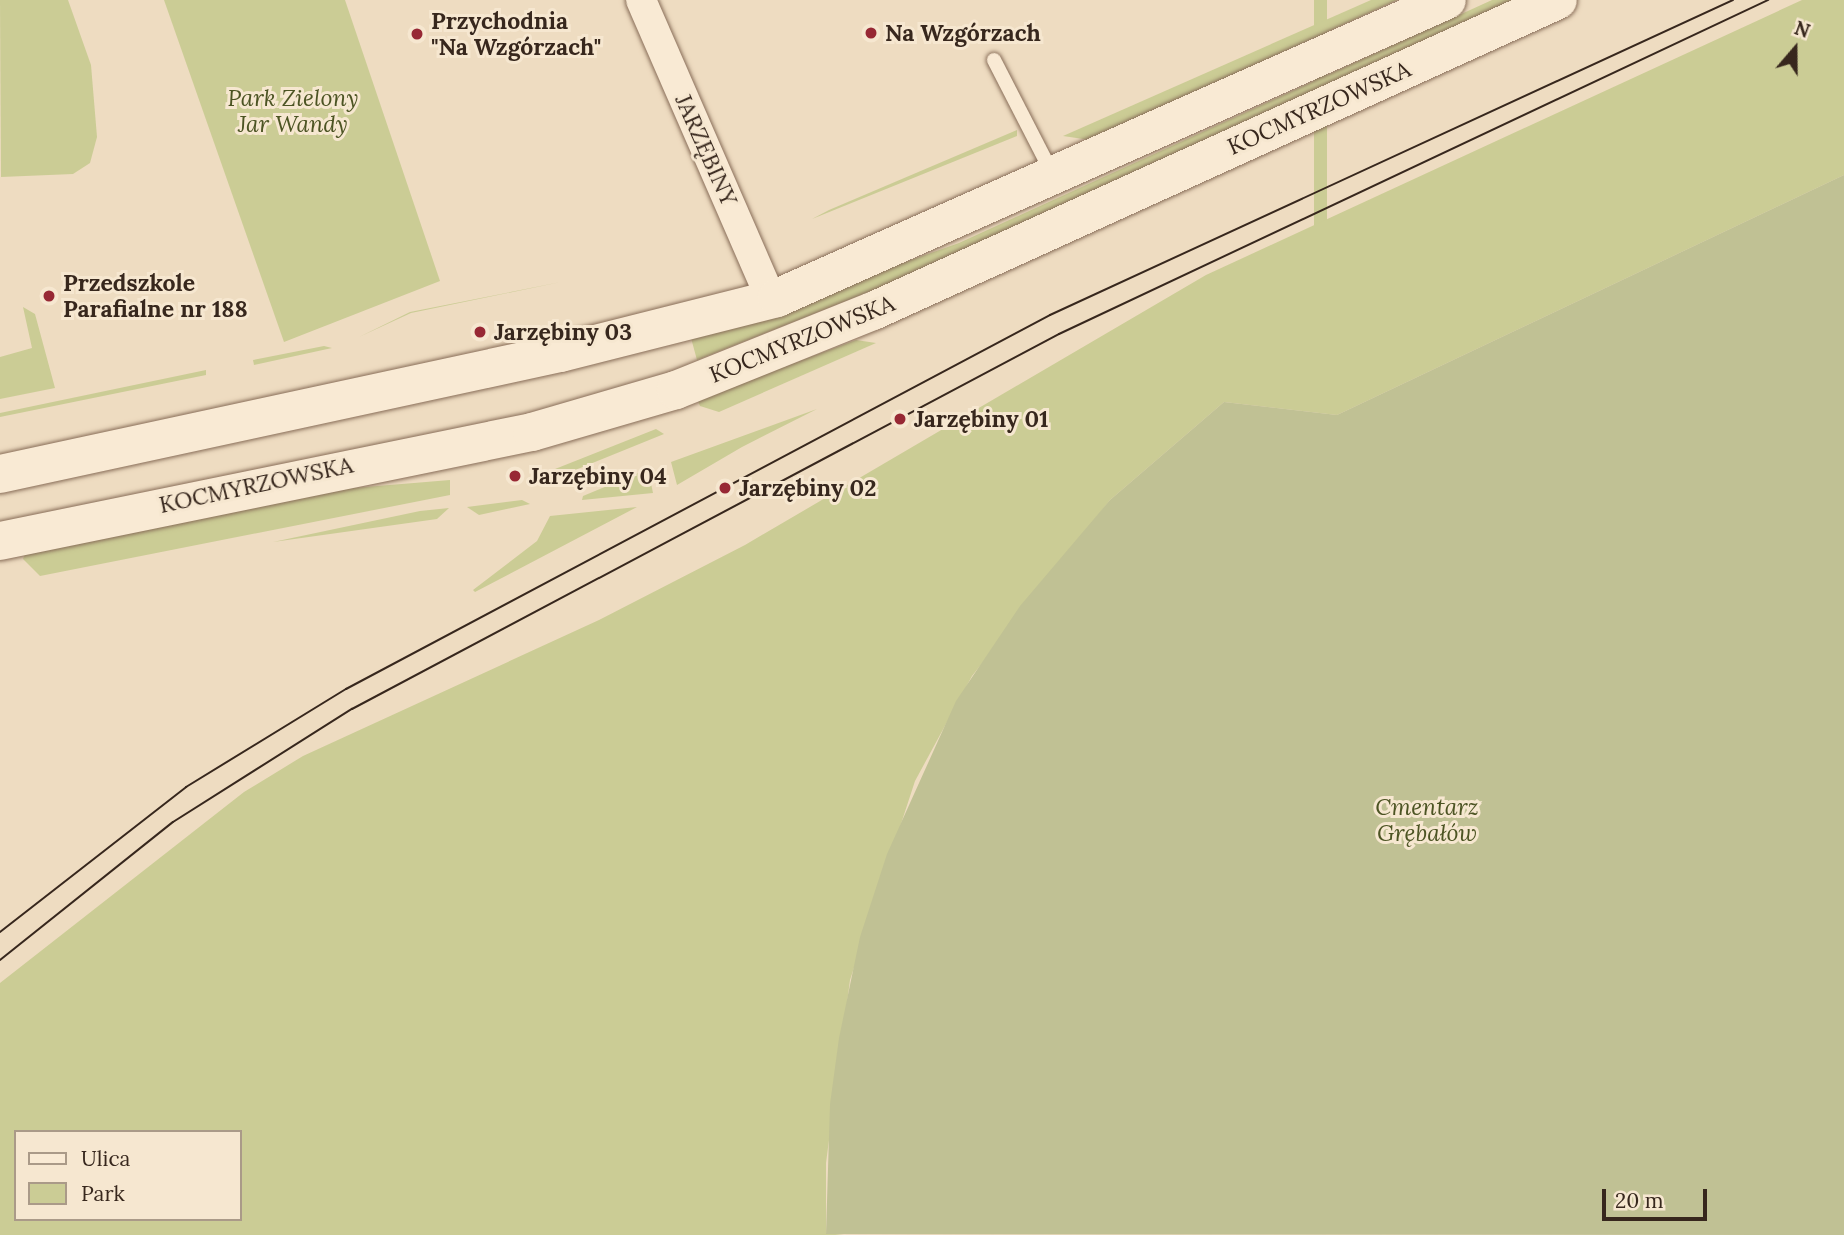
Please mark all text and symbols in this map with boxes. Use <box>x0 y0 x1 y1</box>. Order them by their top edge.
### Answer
place label: Przychodnia "Na Wzgórzach" <box>431 7 601 61</box>
north arrow <box>1760 14 1830 84</box>
text: N <box>1791 15 1813 43</box>
place label: Na Wzgórzach <box>885 19 1041 47</box>
marker: Na Wzgórzach <box>863 25 879 41</box>
marker: Przychodnia "Na Wzgórzach" <box>409 26 425 42</box>
street label: KOCMYRZOWSKA <box>1223 55 1415 161</box>
park label: Park Zielony Jar Wandy <box>228 84 358 138</box>
street label: JARZĘBINY <box>669 90 743 210</box>
place label: Przedszkole Parafialne nr 188 <box>63 269 248 323</box>
marker: Przedszkole Parafialne nr 188 <box>41 288 57 304</box>
street label: KOCMYRZOWSKA <box>705 289 899 389</box>
place label: Jarzębiny 03 <box>494 318 632 346</box>
marker: Jarzębiny 03 <box>472 324 488 340</box>
place label: Jarzębiny 01 <box>914 405 1049 433</box>
marker: Jarzębiny 01 <box>892 411 908 427</box>
street label: KOCMYRZOWSKA <box>157 451 355 519</box>
place label: Jarzębiny 04 <box>529 462 667 490</box>
marker: Jarzębiny 04 <box>507 468 523 484</box>
place label: Jarzębiny 02 <box>739 474 876 502</box>
marker: Jarzębiny 02 <box>717 480 733 496</box>
park label: Cmentarz Grębałów <box>1375 793 1479 847</box>
legend <box>14 1130 242 1221</box>
text: Ulica <box>81 1145 130 1172</box>
scale bar <box>1606 1176 1711 1220</box>
text: Park <box>81 1180 125 1207</box>
text: 20 m <box>1615 1187 1664 1214</box>

